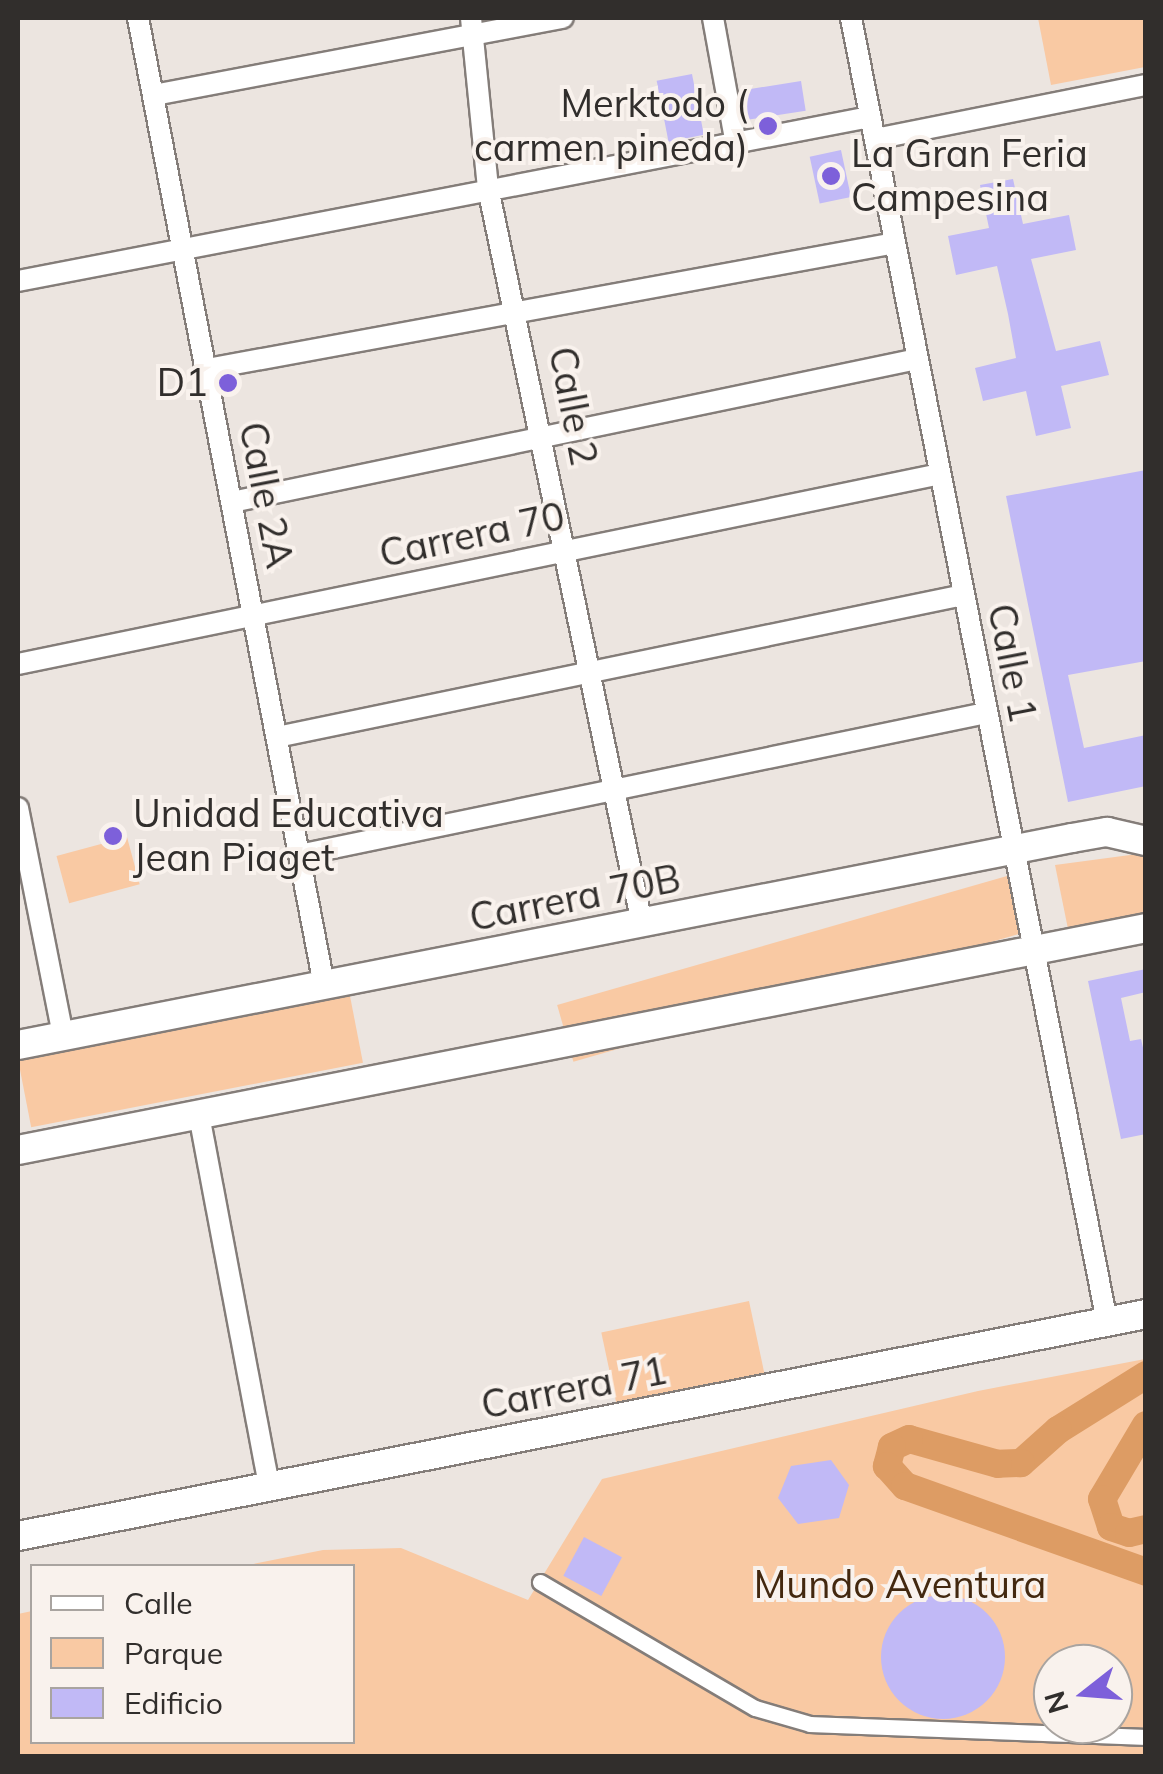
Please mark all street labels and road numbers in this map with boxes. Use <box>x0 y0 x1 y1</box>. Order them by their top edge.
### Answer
street label: Calle 2 <box>539 343 607 469</box>
street label: Calle 2A <box>230 418 302 572</box>
street label: Carrera 70 <box>375 493 569 577</box>
street label: Calle 1 <box>978 600 1046 726</box>
street label: Carrera 70B <box>466 855 684 941</box>
street label: Carrera 71 <box>477 1348 671 1428</box>

